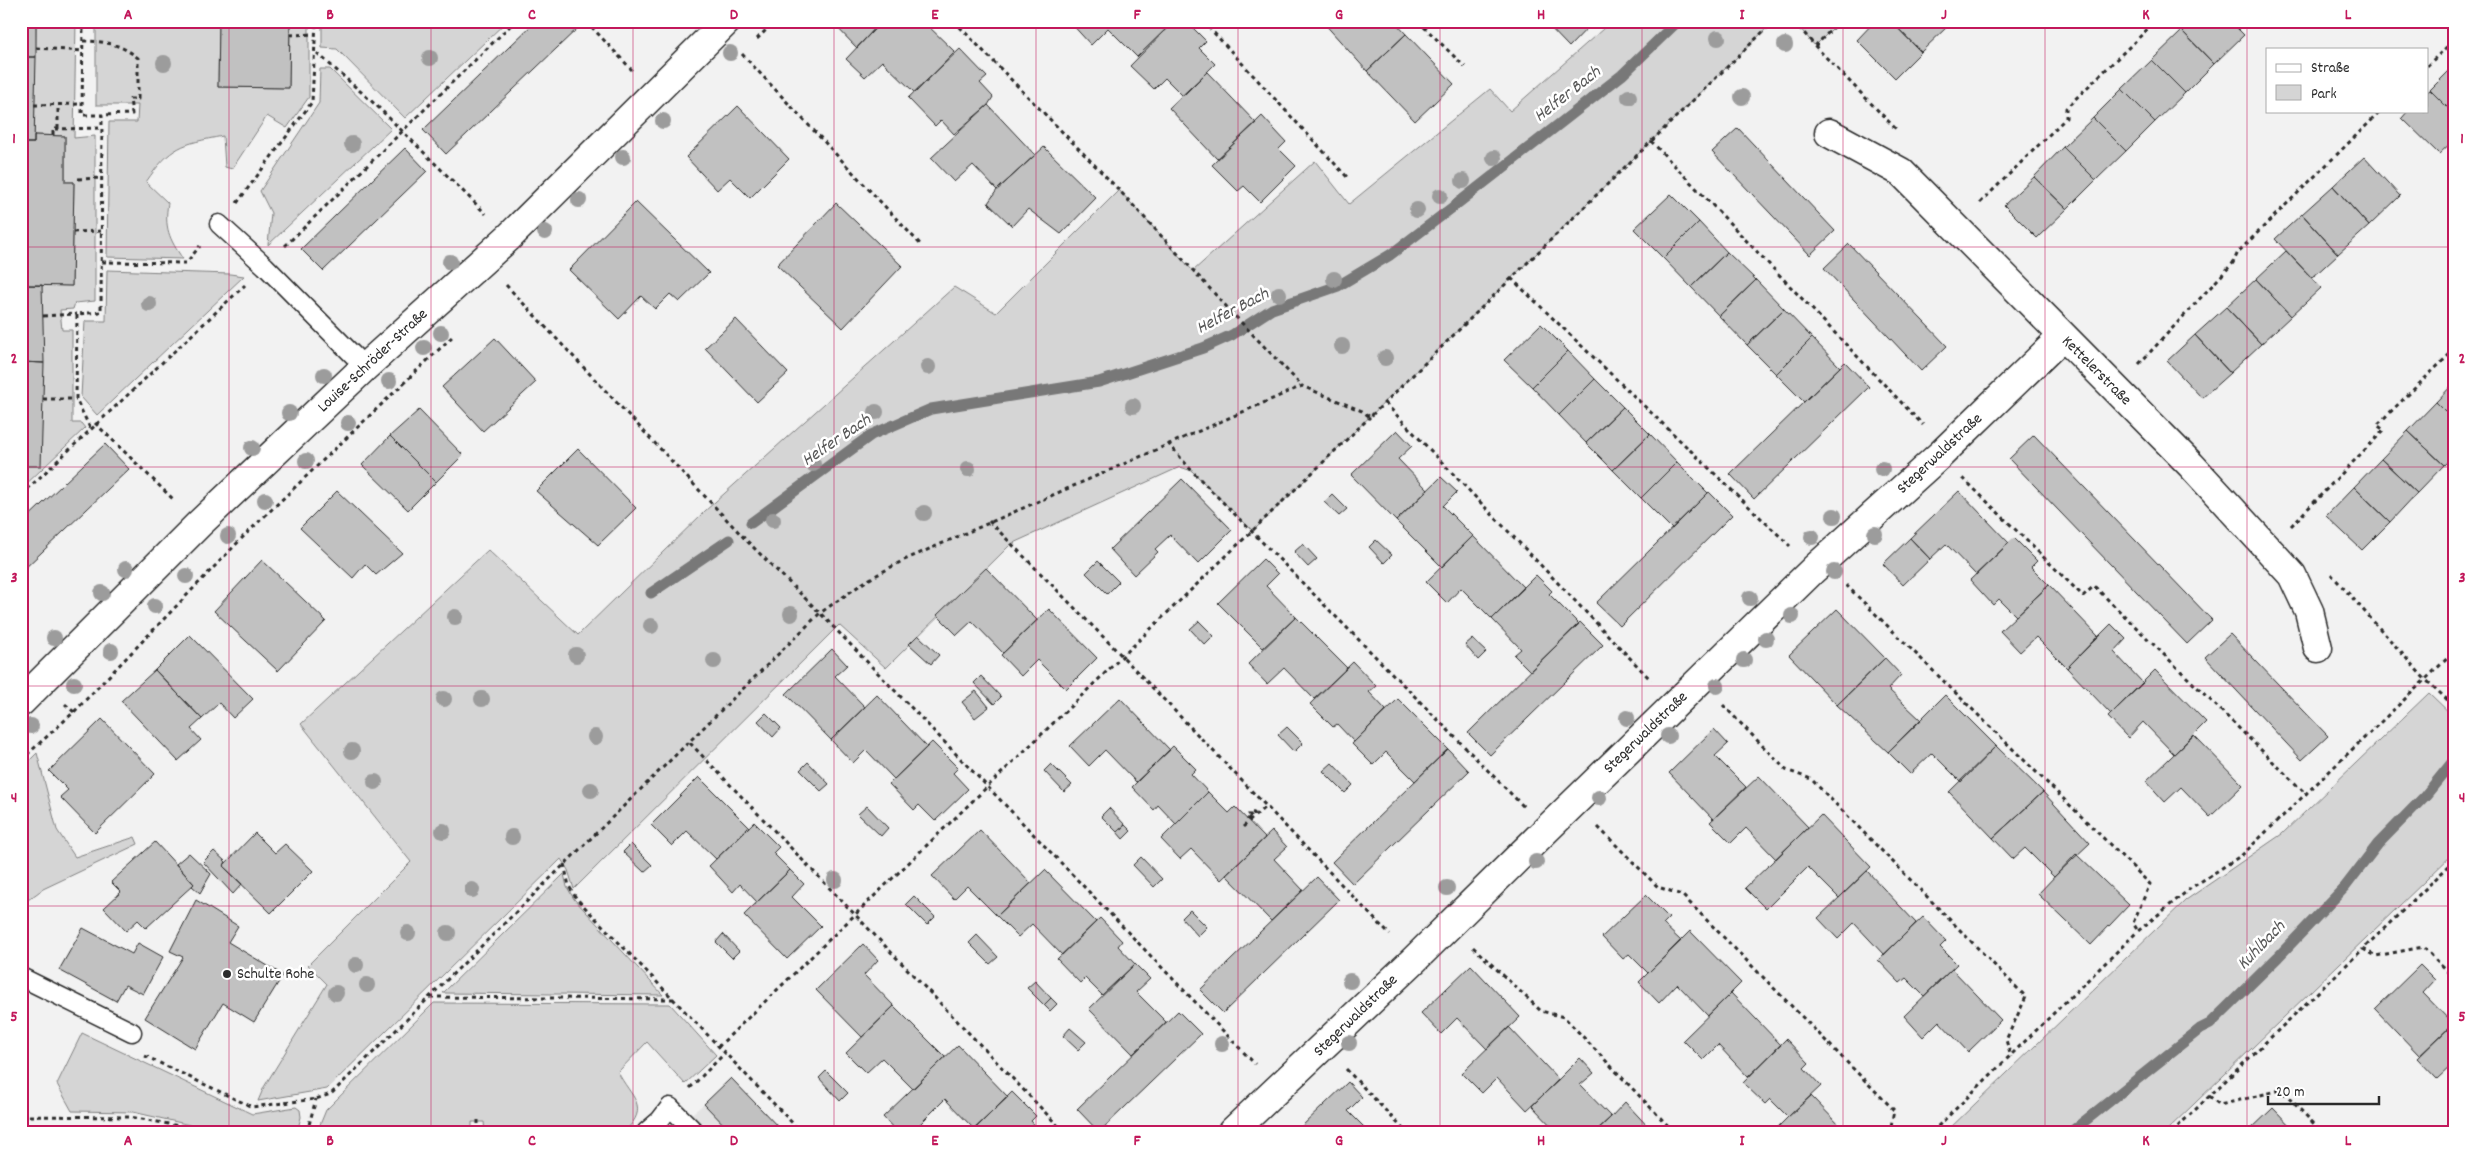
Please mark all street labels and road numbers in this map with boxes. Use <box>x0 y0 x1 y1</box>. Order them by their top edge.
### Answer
street label: Louise-Schröder-Straße <box>313 304 433 418</box>
street label: Kettelerstraße <box>2056 331 2136 411</box>
street label: Stegerwaldstraße <box>1892 408 1988 500</box>
street label: Stegerwaldstraße <box>1599 687 1693 779</box>
street label: Stegerwaldstraße <box>1309 970 1403 1062</box>

